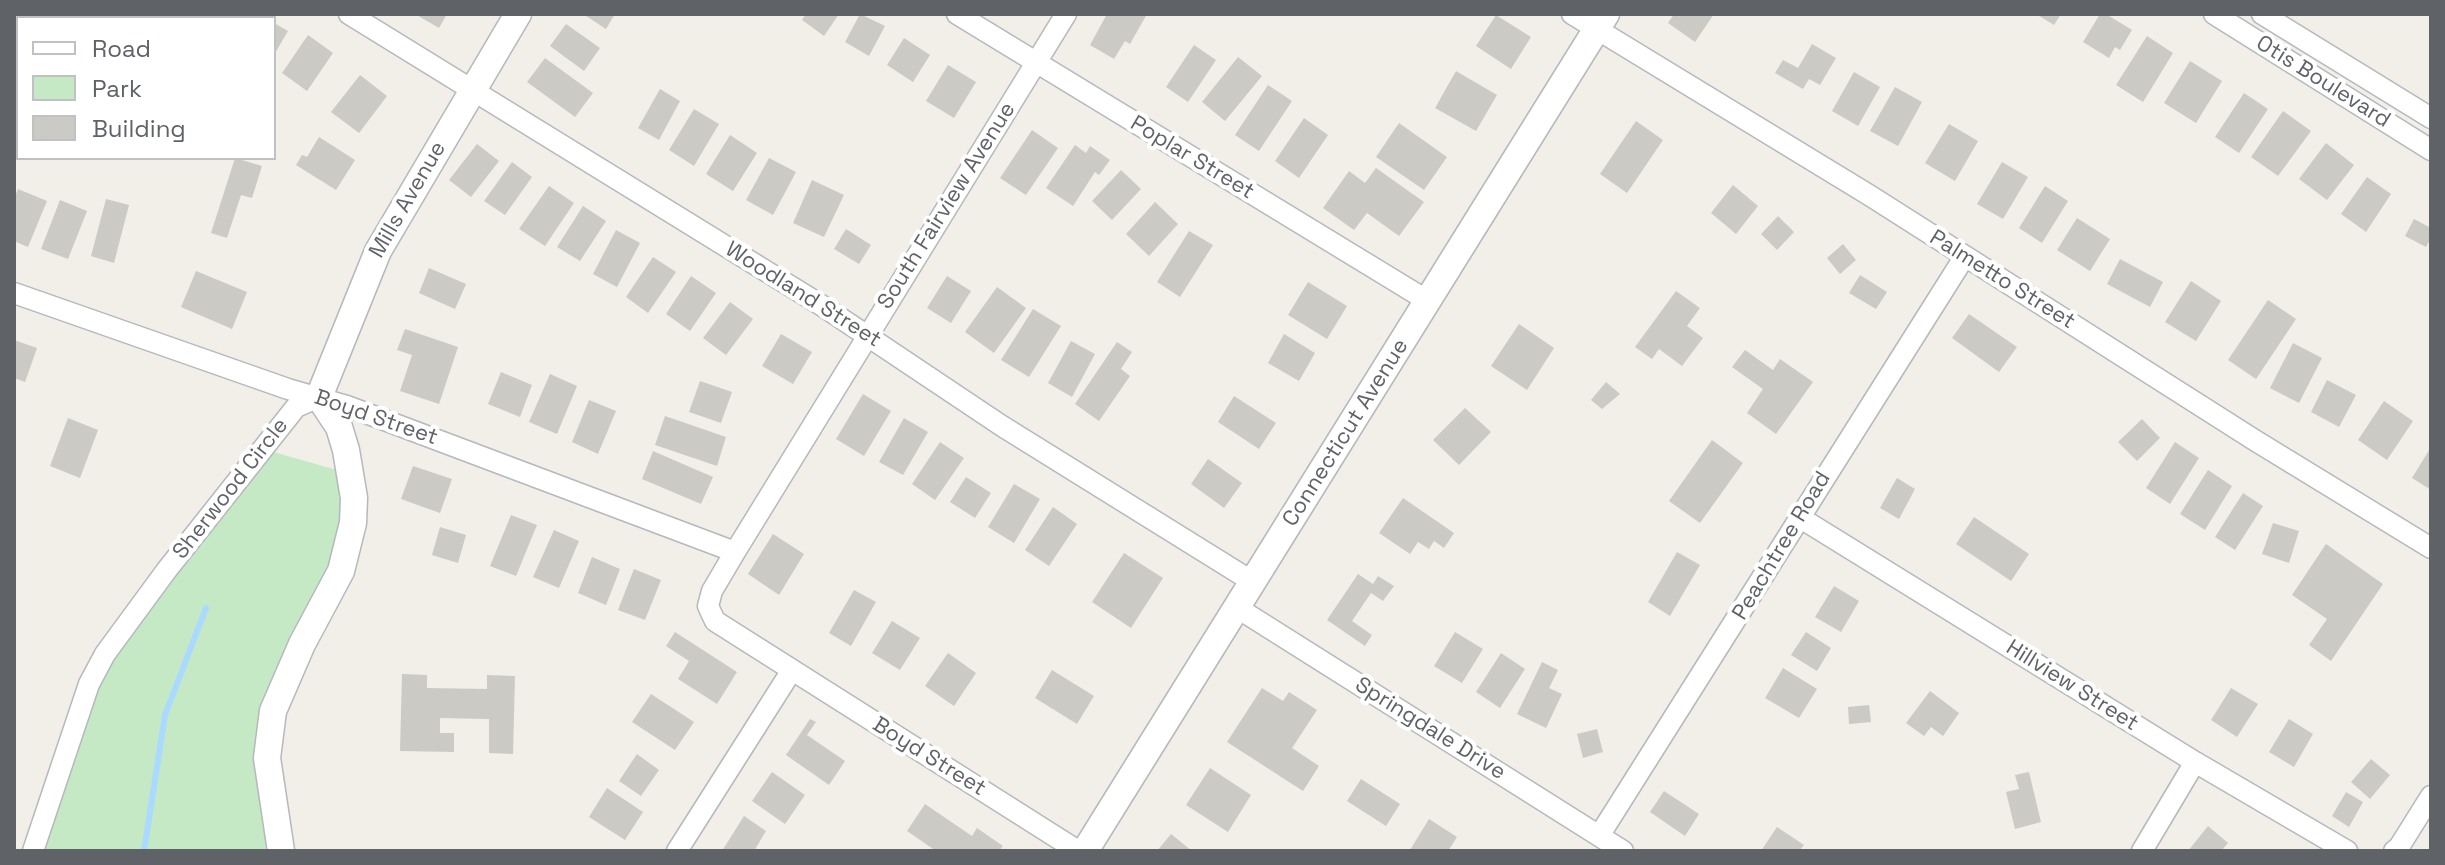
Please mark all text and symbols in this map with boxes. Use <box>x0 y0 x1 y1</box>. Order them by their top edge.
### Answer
legend <box>16 16 276 160</box>
street label: Otis Boulevard <box>2251 30 2395 134</box>
text: Road <box>92 33 151 64</box>
text: Park <box>92 73 142 104</box>
street label: South Fairview Avenue <box>873 98 1021 314</box>
street label: Poplar Street <box>1125 111 1259 205</box>
text: Building <box>92 113 186 144</box>
street label: Mills Avenue <box>364 137 452 263</box>
street label: Palmetto Street <box>1924 225 2080 335</box>
street label: Woodland Street <box>720 236 886 354</box>
street label: Connecticut Avenue <box>1278 334 1414 532</box>
street label: Boyd Street <box>311 385 441 451</box>
street label: Sherwood Circle <box>168 413 294 565</box>
street label: Peachtree Road <box>1727 467 1837 625</box>
street label: Hillview Street <box>2001 635 2143 737</box>
street label: Springdale Drive <box>1350 672 1510 786</box>
street label: Boyd Street <box>867 712 991 802</box>

